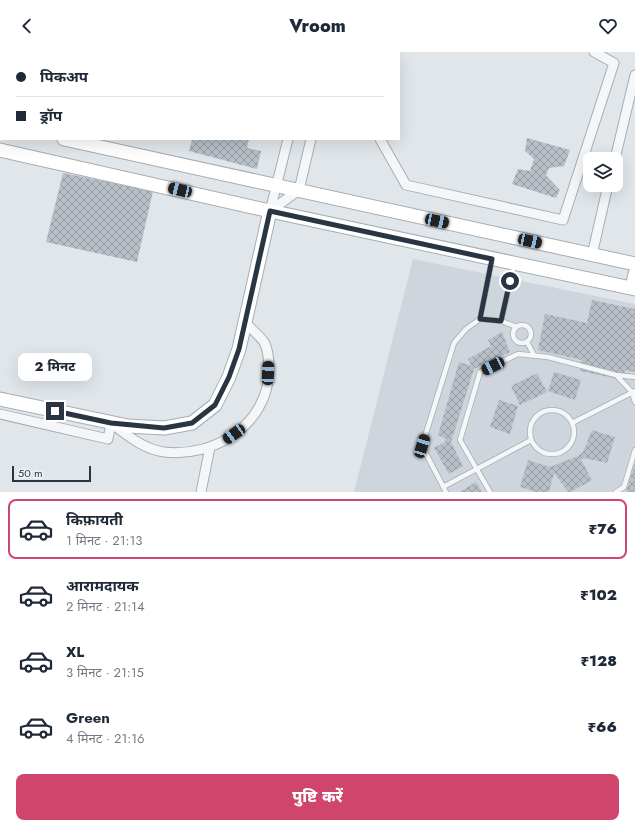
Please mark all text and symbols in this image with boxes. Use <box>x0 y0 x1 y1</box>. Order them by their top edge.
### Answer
text: Vroom <box>289 13 346 39</box>
icon: back <box>16 15 38 37</box>
icon: heart <box>597 15 619 37</box>
text: पिकअप <box>40 66 88 88</box>
text: ड्रॉप <box>40 105 62 127</box>
map controls <box>583 152 623 192</box>
button: layers <box>583 152 623 192</box>
car <box>167 181 193 199</box>
car <box>424 213 450 229</box>
car <box>517 233 543 249</box>
route start <box>501 272 519 290</box>
callout: 2 मिनट <box>18 353 92 381</box>
car <box>480 355 506 377</box>
text: 2 मिनट <box>35 357 75 376</box>
car <box>262 361 274 385</box>
route end <box>46 402 64 420</box>
car <box>221 422 247 446</box>
car <box>413 433 431 459</box>
scale bar <box>12 464 91 483</box>
text: 50 m <box>18 465 43 481</box>
text: किफ़ायती <box>66 509 123 531</box>
icon: car <box>18 511 54 547</box>
text: ₹76 <box>588 518 617 540</box>
text: 1 मिनट · 21:13 <box>66 531 142 550</box>
text: आरामदायक <box>66 575 139 597</box>
icon: car <box>18 577 54 613</box>
text: ₹102 <box>580 584 617 606</box>
text: 2 मिनट · 21:14 <box>66 597 144 616</box>
text: XL <box>66 641 84 663</box>
icon: car <box>18 643 54 679</box>
text: ₹128 <box>580 650 617 672</box>
text: 3 मिनट · 21:15 <box>66 663 144 682</box>
text: Green <box>66 707 110 729</box>
icon: car <box>18 709 54 745</box>
text: ₹66 <box>587 716 617 738</box>
text: 4 मिनट · 21:16 <box>66 729 145 748</box>
button: पुष्टि करें <box>16 774 619 820</box>

